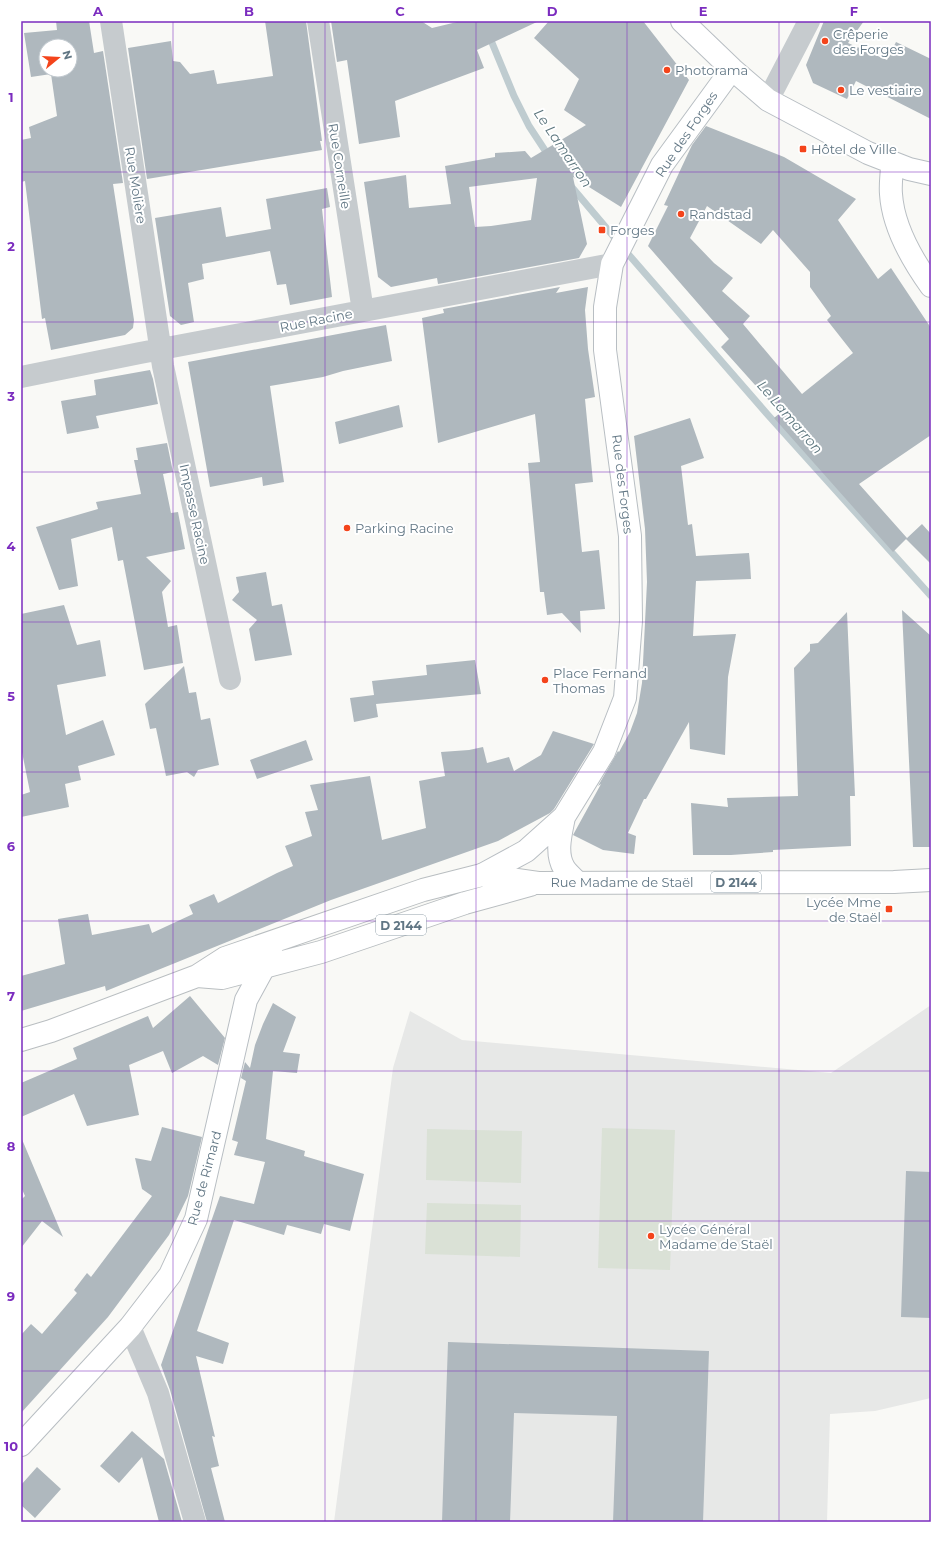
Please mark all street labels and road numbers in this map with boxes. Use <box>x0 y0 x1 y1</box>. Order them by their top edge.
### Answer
street label: Rue des Forges <box>651 88 721 180</box>
street label: Rue Corneille <box>325 122 355 210</box>
street label: Rue Molière <box>122 145 150 225</box>
street label: Rue Racine <box>278 305 354 335</box>
street label: Rue des Forges <box>609 433 637 535</box>
street label: Impasse Racine <box>177 462 214 566</box>
road number: D 2144 <box>711 872 761 892</box>
street label: Rue Madame de Staël <box>550 874 694 890</box>
road number: D 2144 <box>376 915 426 935</box>
street label: Rue de Rimard <box>184 1129 224 1227</box>

